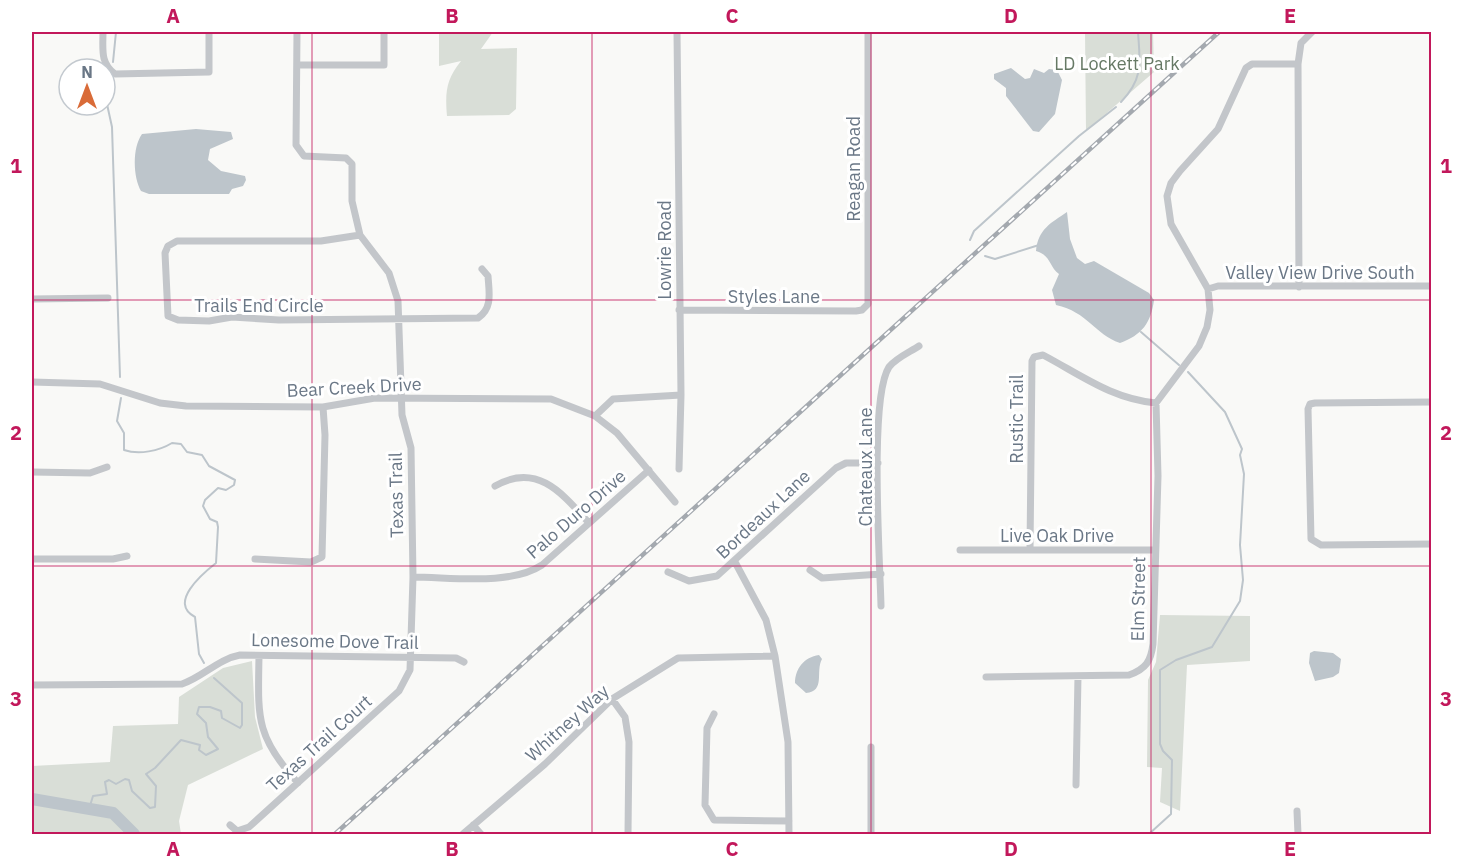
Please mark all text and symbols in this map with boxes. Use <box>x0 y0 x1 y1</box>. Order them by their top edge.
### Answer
text: A <box>166 2 180 29</box>
text: B <box>445 2 459 29</box>
text: C <box>725 2 739 29</box>
text: D <box>1004 2 1018 29</box>
text: E <box>1284 2 1296 29</box>
park label: LD Lockett Park <box>1054 52 1180 75</box>
north arrow <box>57 57 117 117</box>
text: N <box>81 62 93 82</box>
street label: Reagan Road <box>842 116 865 222</box>
text: 1 <box>10 152 22 179</box>
text: 1 <box>1440 152 1452 179</box>
street label: Lowrie Road <box>653 200 676 300</box>
street label: Valley View Drive South <box>1225 261 1415 284</box>
street label: Styles Lane <box>728 285 820 308</box>
street label: Trails End Circle <box>194 294 324 317</box>
street label: Bear Creek Drive <box>286 372 422 402</box>
street label: Rustic Trail <box>1005 374 1028 464</box>
street label: Chateaux Lane <box>854 407 877 527</box>
text: 2 <box>10 419 22 446</box>
text: 2 <box>1440 419 1452 446</box>
street label: Texas Trail <box>384 452 408 538</box>
street label: Palo Duro Drive <box>521 464 631 564</box>
street label: Bordeaux Lane <box>711 464 815 564</box>
street label: Live Oak Drive <box>1000 524 1114 547</box>
street label: Elm Street <box>1126 556 1150 642</box>
street label: Lonesome Dove Trail <box>251 628 419 654</box>
street label: Whitney Way <box>520 679 614 767</box>
text: 3 <box>10 685 22 712</box>
text: 3 <box>1440 685 1452 712</box>
street label: Texas Trail Court <box>261 690 377 796</box>
text: A <box>166 835 180 862</box>
text: B <box>445 835 459 862</box>
text: C <box>725 835 739 862</box>
text: D <box>1004 835 1018 862</box>
text: E <box>1284 835 1296 862</box>

